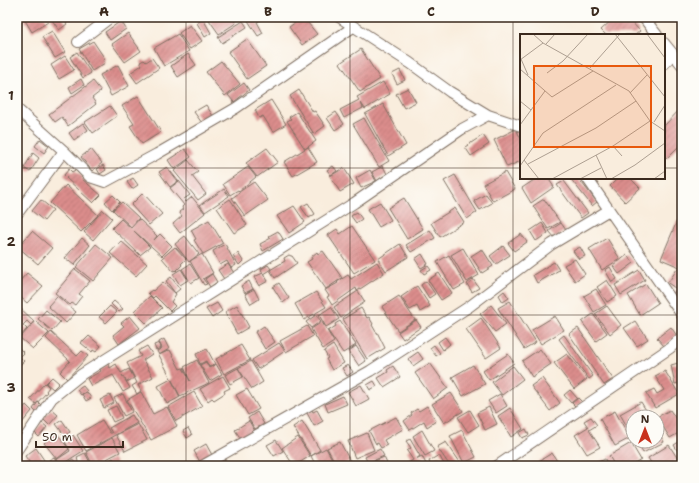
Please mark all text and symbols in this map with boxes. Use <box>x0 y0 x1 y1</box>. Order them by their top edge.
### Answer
text: A <box>99 3 109 20</box>
text: B <box>264 3 272 20</box>
text: C <box>427 3 435 20</box>
text: D <box>590 3 600 20</box>
inset map <box>520 34 665 179</box>
text: 1 <box>8 87 14 104</box>
text: 2 <box>6 233 16 250</box>
text: 3 <box>6 379 16 396</box>
north arrow <box>625 409 665 449</box>
text: N <box>641 412 650 427</box>
scale bar <box>36 423 123 449</box>
text: 50 m <box>42 429 72 445</box>

